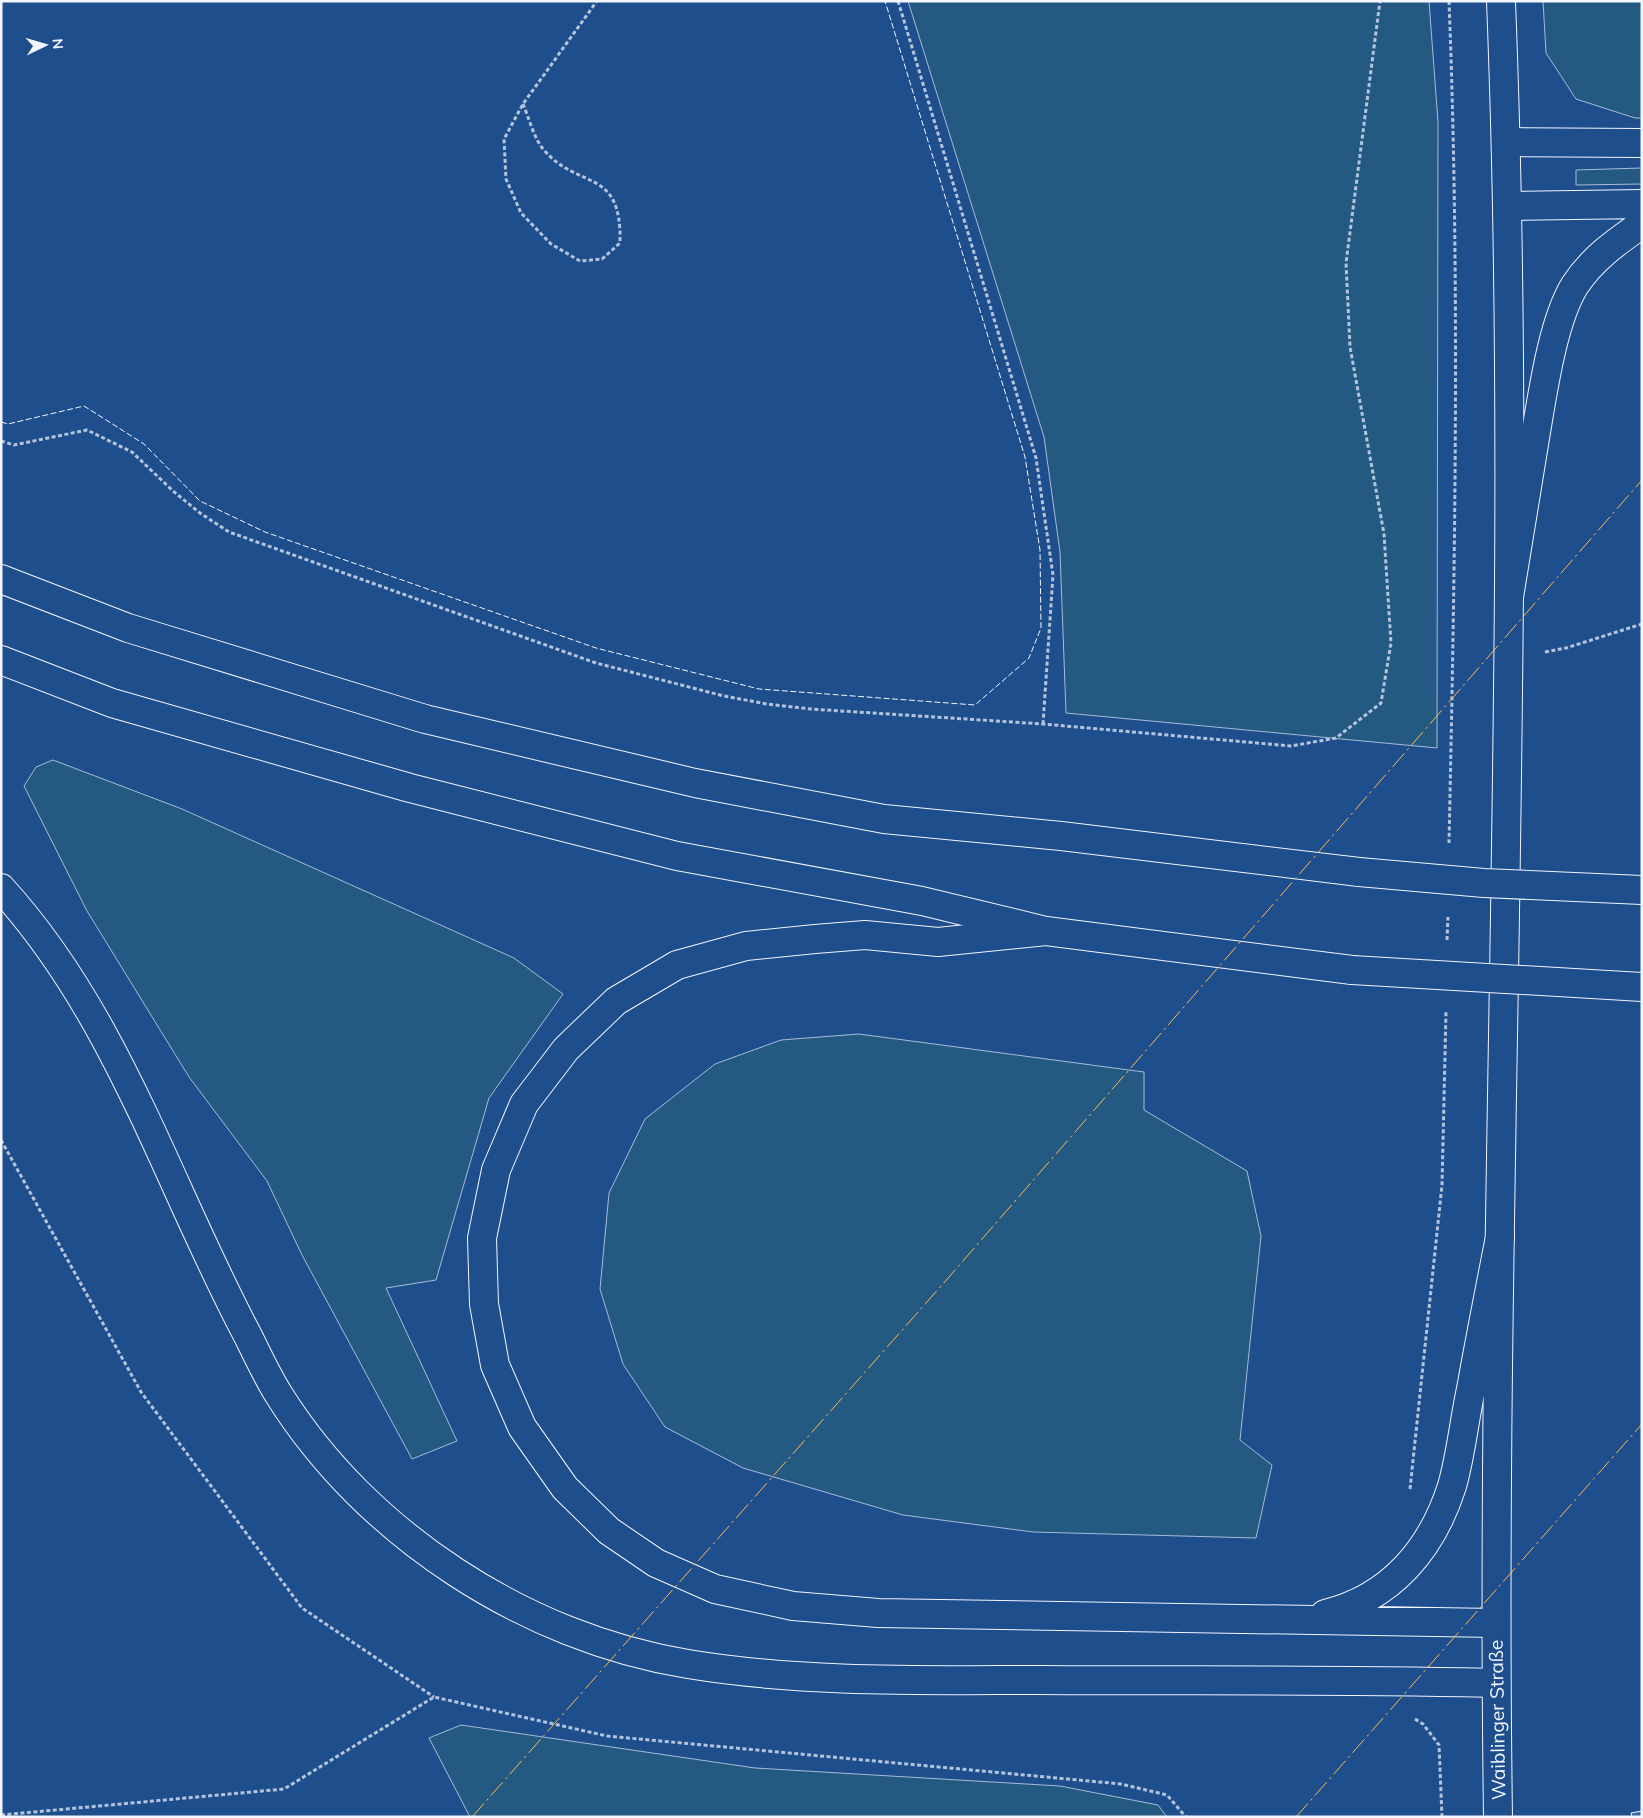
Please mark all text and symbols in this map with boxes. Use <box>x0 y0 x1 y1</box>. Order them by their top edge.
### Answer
north arrow <box>20 20 70 70</box>
text: N <box>49 38 67 50</box>
street label: Waiblinger Straße <box>1484 1640 1510 1800</box>

